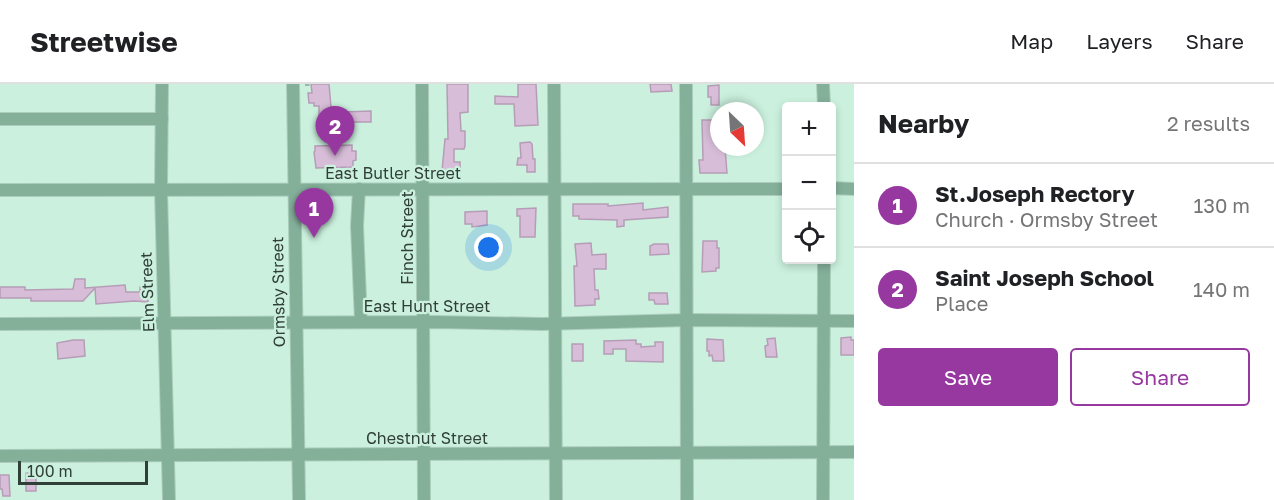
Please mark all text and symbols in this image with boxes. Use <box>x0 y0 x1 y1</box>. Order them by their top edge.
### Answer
text: Streetwise <box>30 25 178 58</box>
text: Map <box>1010 28 1053 54</box>
text: Layers <box>1086 28 1153 54</box>
text: Share <box>1186 28 1244 54</box>
north arrow <box>710 102 764 156</box>
map controls <box>782 102 836 264</box>
button: + <box>782 102 836 156</box>
pin: 2 <box>316 106 354 156</box>
text: Nearby <box>878 108 969 139</box>
text: 2 results <box>1167 111 1250 135</box>
button: − <box>782 156 836 210</box>
street label: East Butler Street <box>325 163 461 183</box>
text: St.Joseph Rectory <box>935 180 1135 207</box>
pin: 1 <box>294 188 334 238</box>
street label: Finch Street <box>397 191 417 285</box>
text: 1 <box>892 193 903 217</box>
text: 130 m <box>1194 193 1250 217</box>
text: Church · Ormsby Street <box>935 207 1158 231</box>
button: locate <box>782 210 836 264</box>
your location <box>474 233 503 262</box>
street label: Ormsby Street <box>267 237 289 347</box>
street label: Elm Street <box>136 251 158 333</box>
text: Saint Joseph School <box>935 264 1154 291</box>
text: 2 <box>891 277 904 301</box>
text: 140 m <box>1193 277 1250 301</box>
text: Place <box>935 291 988 315</box>
street label: East Hunt Street <box>364 296 490 316</box>
button: Save <box>878 348 1058 406</box>
button: Share <box>1070 348 1250 406</box>
street label: Chestnut Street <box>366 428 488 448</box>
scale bar <box>18 458 148 486</box>
text: 100 m <box>27 461 73 481</box>

